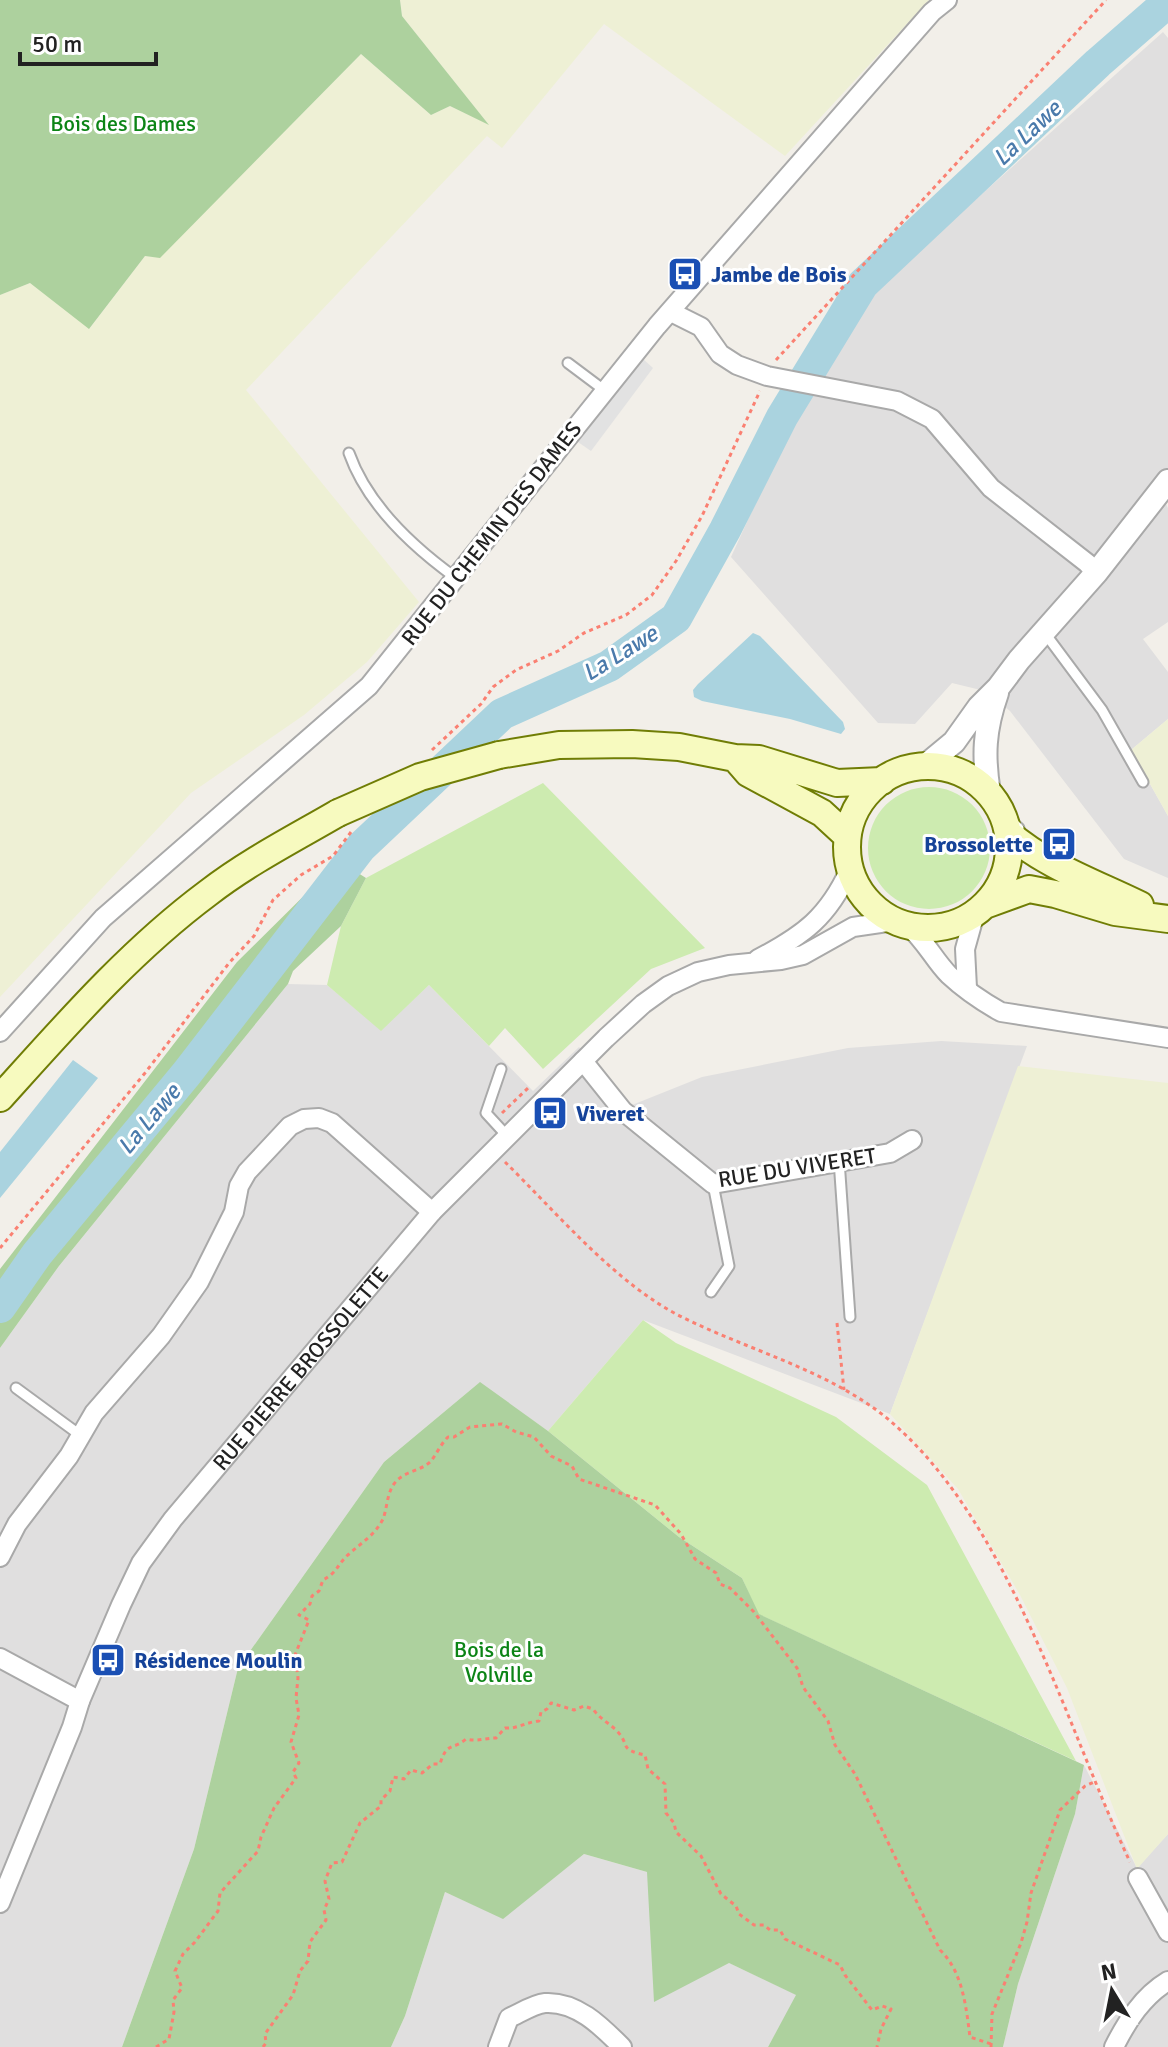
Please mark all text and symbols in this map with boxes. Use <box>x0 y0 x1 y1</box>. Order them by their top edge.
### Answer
scale bar <box>20 16 156 66</box>
text: 50 m <box>32 29 82 59</box>
water label: La Lawe <box>986 93 1068 172</box>
park label: Bois des Dames <box>50 110 196 137</box>
bus stop icon: Jambe de Bois <box>666 255 704 293</box>
place label: Jambe de Bois <box>711 261 847 288</box>
street label: RUE DU CHEMIN DES DAMES <box>396 416 587 651</box>
water label: La Lawe <box>577 618 664 688</box>
bus stop icon: Brossolette <box>1040 825 1078 863</box>
place label: Brossolette <box>924 831 1033 858</box>
water label: La Lawe <box>111 1077 188 1160</box>
bus stop icon: Viveret <box>531 1094 569 1132</box>
place label: Viveret <box>576 1100 645 1127</box>
street label: RUE DU VIVERET <box>716 1142 878 1193</box>
street label: RUE PIERRE BROSSOLETTE <box>207 1261 394 1476</box>
park label: Bois de la Volville <box>454 1636 544 1688</box>
bus stop icon: Résidence Moulin <box>89 1641 127 1679</box>
place label: Résidence Moulin <box>134 1647 302 1674</box>
north arrow <box>1072 1951 1152 2031</box>
text: N <box>1099 1957 1118 1986</box>

